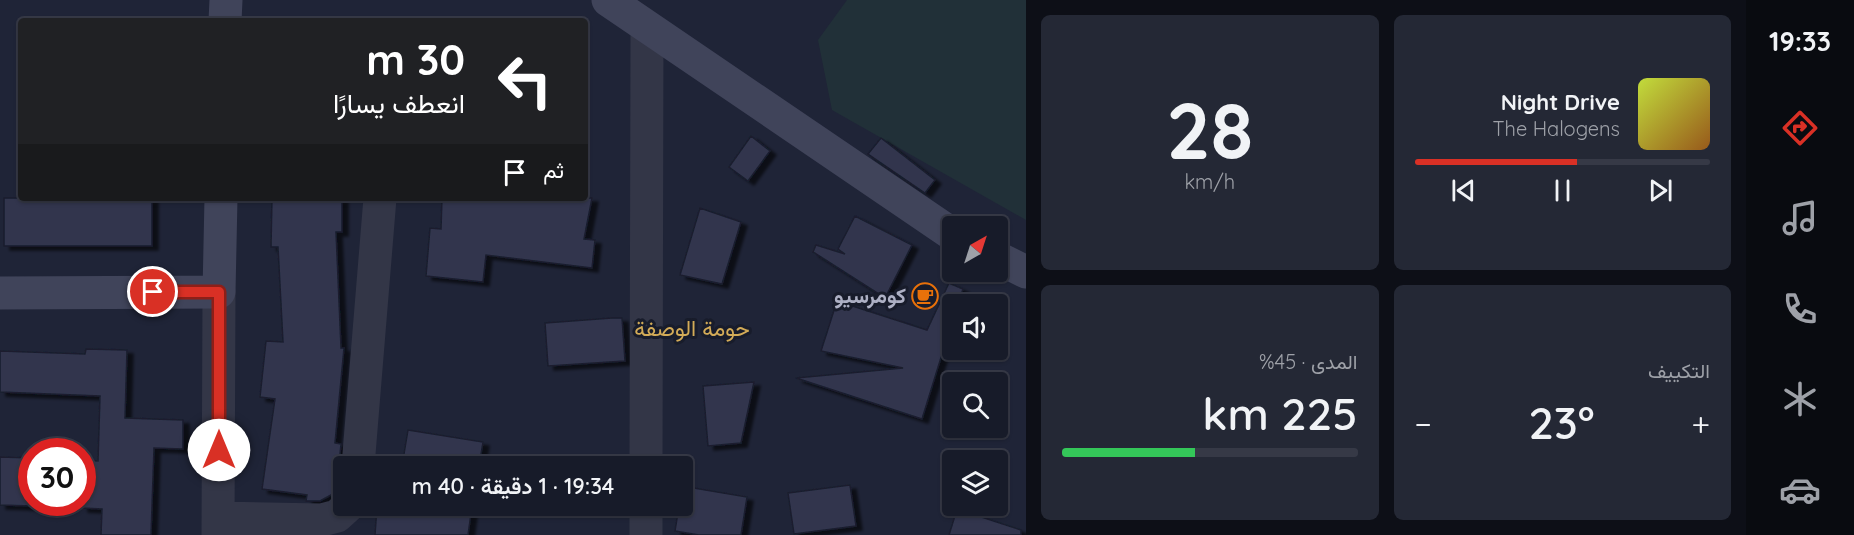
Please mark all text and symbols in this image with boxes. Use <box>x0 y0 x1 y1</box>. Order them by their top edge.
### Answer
text: 19:33 <box>1769 24 1831 58</box>
text: 30 m <box>366 33 465 86</box>
icon: left <box>486 42 564 120</box>
text: 28 <box>1166 81 1253 179</box>
text: انعطف يسارًا <box>333 86 465 120</box>
text: Night Drive <box>1501 88 1620 116</box>
icon: directions <box>1779 107 1821 149</box>
text: The Halogens <box>1492 116 1620 141</box>
icon: arrive <box>498 156 531 189</box>
text: ثم <box>543 156 564 184</box>
text: km/h <box>1184 169 1235 194</box>
icon: previous <box>1447 174 1480 207</box>
icon: pause <box>1546 174 1579 207</box>
icon: next <box>1644 174 1677 207</box>
icon: music <box>1779 197 1821 239</box>
north arrow <box>942 216 1008 282</box>
map controls <box>942 216 1008 516</box>
pin <box>127 266 178 317</box>
icon: arrive <box>136 275 169 308</box>
cafe icon: كومرسيو <box>910 281 940 311</box>
place label: كومرسيو <box>834 282 906 309</box>
icon: phone <box>1779 288 1821 330</box>
button: sound <box>942 294 1008 360</box>
district label: حومة الوصفة <box>634 314 750 342</box>
text: المدى · 45% <box>1259 349 1358 374</box>
text: التكييف <box>1648 358 1710 383</box>
button: search <box>942 372 1008 438</box>
icon: climate <box>1779 378 1821 420</box>
text: 225 km <box>1202 385 1358 441</box>
text: 23° <box>1528 394 1595 450</box>
text: − <box>1415 403 1432 444</box>
text: + <box>1691 403 1710 444</box>
position arrow <box>187 418 251 482</box>
speed limit sign: 30 <box>18 438 96 516</box>
button: layers <box>942 450 1008 516</box>
icon: car <box>1779 469 1821 511</box>
text: 19:34 · 1 دقيقة · 40 m <box>412 472 614 500</box>

